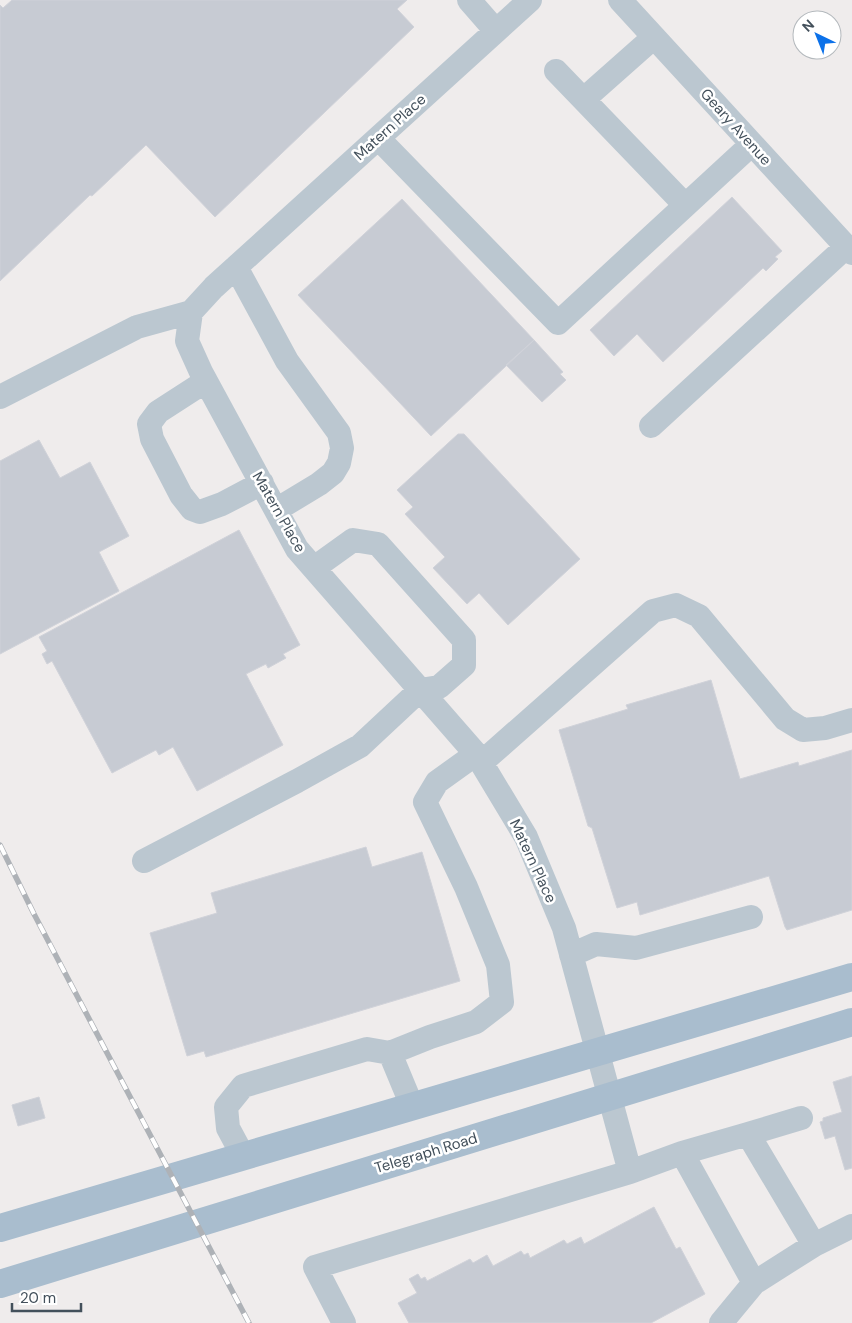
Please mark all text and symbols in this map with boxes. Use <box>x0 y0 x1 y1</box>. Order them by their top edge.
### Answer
north arrow <box>792 10 842 60</box>
text: N <box>798 15 818 36</box>
street label: Geary Avenue <box>696 84 776 170</box>
street label: Matern Place <box>350 89 430 165</box>
street label: Matern Place <box>248 468 310 556</box>
street label: Matern Place <box>505 816 561 906</box>
street label: Telegraph Road <box>372 1128 480 1178</box>
scale bar <box>12 1280 81 1312</box>
text: 20 m <box>20 1288 56 1308</box>

